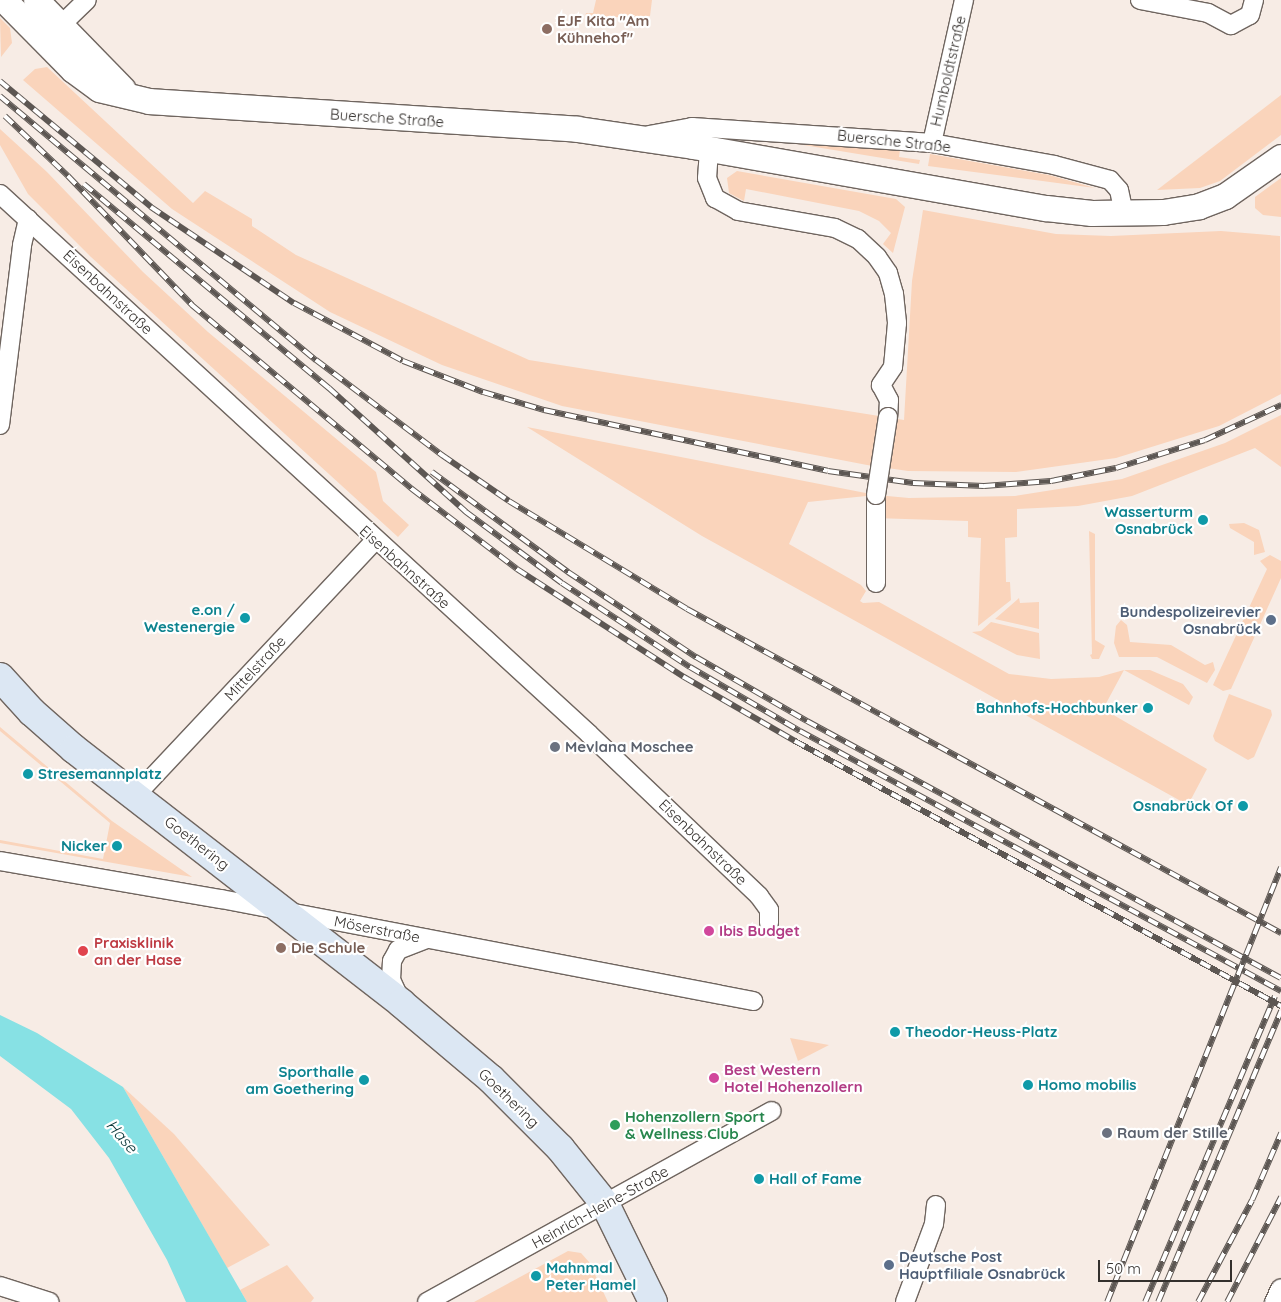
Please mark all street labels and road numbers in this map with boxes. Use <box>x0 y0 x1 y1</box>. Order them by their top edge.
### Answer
street label: Humboldtstraße <box>926 14 970 128</box>
street label: Buersche Straße <box>329 105 445 131</box>
street label: Buersche Straße <box>836 126 952 156</box>
street label: Eisenbahnstraße <box>60 246 156 338</box>
street label: Eisenbahnstraße <box>356 522 454 612</box>
street label: Mittelstraße <box>220 632 290 704</box>
street label: Eisenbahnstraße <box>655 795 751 889</box>
street label: Goethering <box>161 812 233 874</box>
street label: Möserstraße <box>333 912 421 946</box>
street label: Goethering <box>475 1065 543 1131</box>
street label: Heinrich-Heine-Straße <box>528 1162 672 1252</box>

